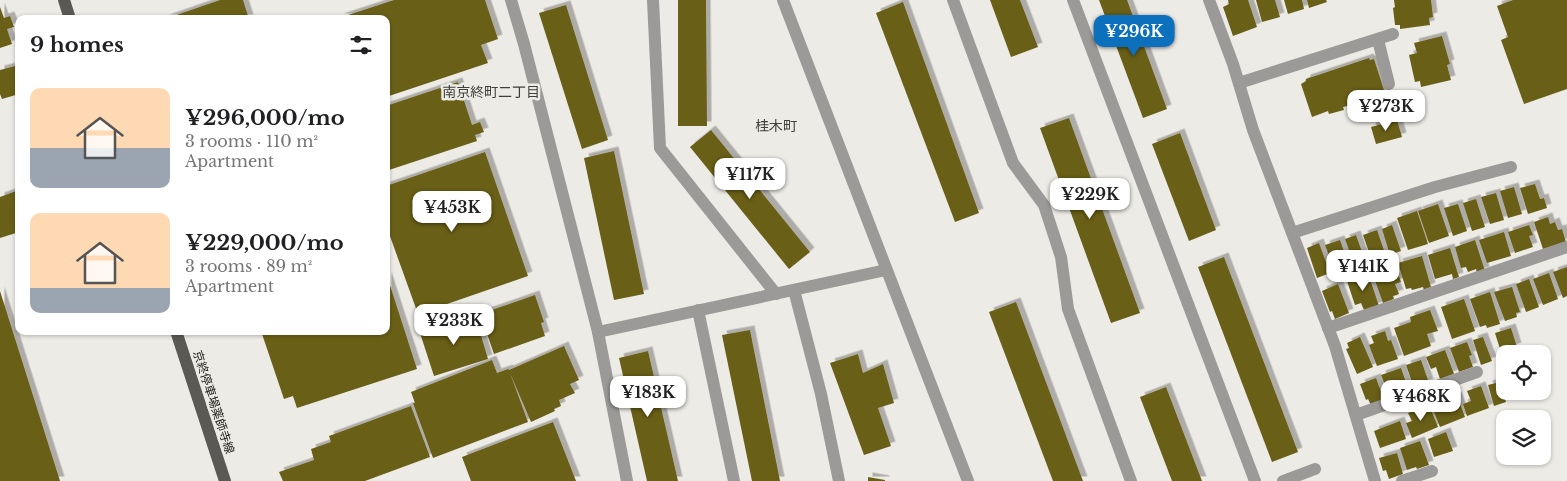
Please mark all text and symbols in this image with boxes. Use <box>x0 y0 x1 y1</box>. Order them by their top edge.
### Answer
pin: ¥296K <box>1099 15 1169 57</box>
text: ¥296K <box>1105 21 1163 41</box>
icon: filters <box>347 31 375 59</box>
text: 9 homes <box>30 32 124 58</box>
district label: 南京終町二丁目 <box>442 83 540 101</box>
pin: ¥273K <box>1351 90 1421 132</box>
text: ¥273K <box>1358 96 1414 116</box>
text: ¥296,000/mo <box>185 105 345 131</box>
icon: home <box>70 108 130 168</box>
district label: 桂木町 <box>755 117 797 135</box>
text: 3 rooms · 110 m² <box>185 131 318 151</box>
text: Apartment <box>185 151 274 171</box>
pin: ¥117K <box>715 158 785 200</box>
text: ¥117K <box>725 164 775 184</box>
pin: ¥229K <box>1055 178 1125 220</box>
text: ¥229K <box>1061 184 1119 204</box>
pin: ¥453K <box>417 190 487 233</box>
text: ¥453K <box>423 197 481 217</box>
text: ¥229,000/mo <box>185 230 344 256</box>
icon: home <box>70 233 130 293</box>
pin: ¥141K <box>1328 250 1398 292</box>
text: 3 rooms · 89 m² <box>185 256 312 276</box>
text: ¥141K <box>1337 256 1389 276</box>
text: Apartment <box>185 276 274 296</box>
pin: ¥233K <box>419 304 489 346</box>
text: ¥233K <box>425 310 483 330</box>
map controls <box>1496 345 1551 465</box>
button: locate <box>1496 345 1551 400</box>
street label: 京終停車場薬師寺線 <box>190 348 238 456</box>
pin: ¥183K <box>613 376 683 418</box>
pin: ¥468K <box>1386 380 1456 422</box>
text: ¥183K <box>621 382 675 402</box>
text: ¥468K <box>1392 386 1450 406</box>
button: layers <box>1496 410 1551 465</box>

